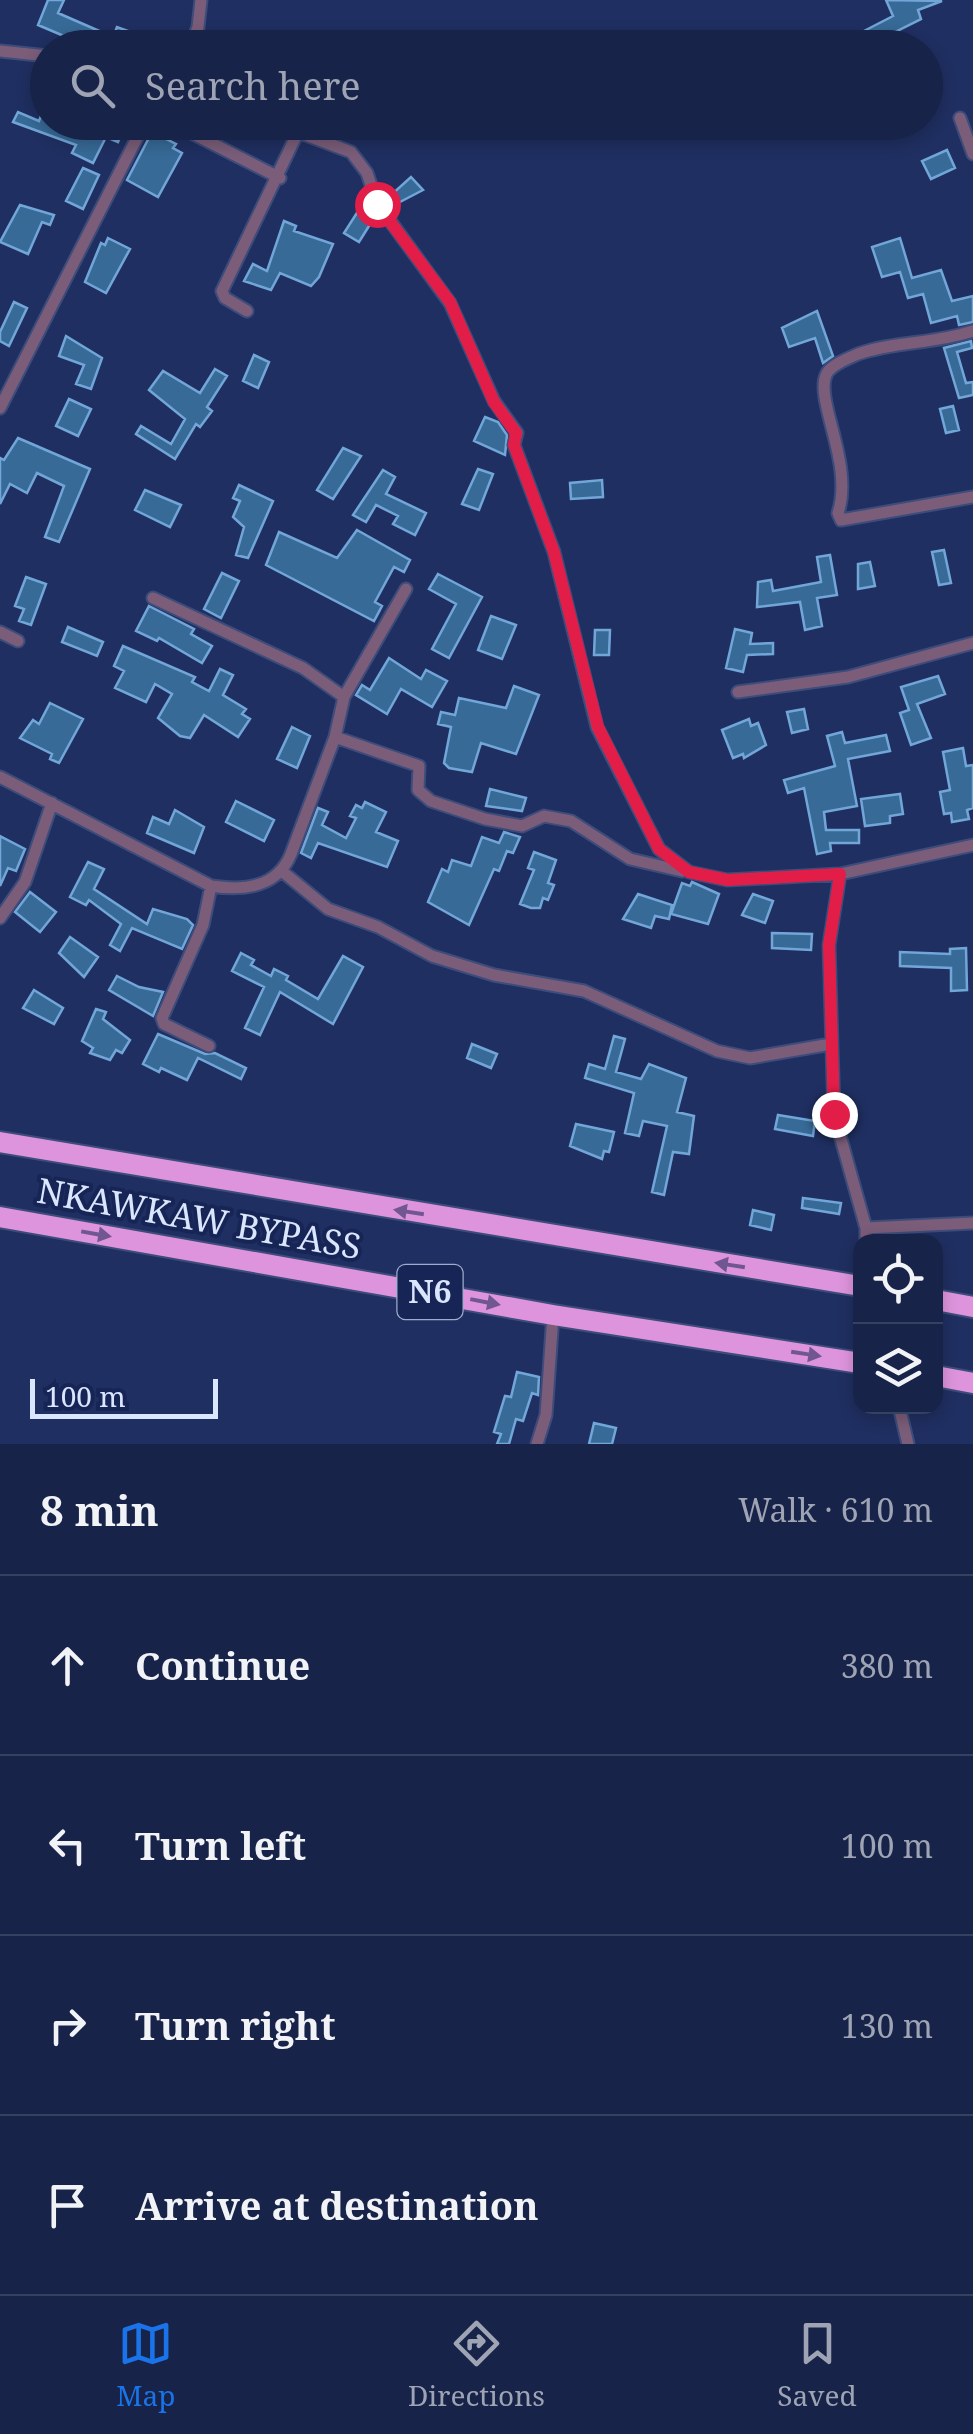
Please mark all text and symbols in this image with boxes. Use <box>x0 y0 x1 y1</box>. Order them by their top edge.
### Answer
search box <box>30 30 943 140</box>
icon: search <box>65 58 120 113</box>
text: Search here <box>145 59 361 111</box>
route start <box>355 182 401 228</box>
route end <box>812 1092 858 1138</box>
street label: NKAWKAW BYPASS <box>34 1166 365 1269</box>
one-way arrow <box>393 1204 424 1220</box>
one-way arrow <box>81 1227 112 1242</box>
map controls <box>853 1234 943 1414</box>
button: locate <box>853 1234 943 1324</box>
one-way arrow <box>713 1256 745 1272</box>
road number: N6 <box>398 1265 462 1319</box>
one-way arrow <box>470 1295 501 1311</box>
button: layers <box>853 1324 943 1414</box>
one-way arrow <box>791 1347 822 1363</box>
scale bar <box>30 1374 218 1418</box>
text: 100 m <box>45 1377 126 1415</box>
text: 8 min <box>40 1481 159 1538</box>
text: Walk · 610 m <box>738 1488 933 1531</box>
icon: ahead <box>40 1638 95 1693</box>
text: Continue <box>135 1639 310 1691</box>
text: 380 m <box>841 1644 933 1687</box>
icon: left <box>40 1818 95 1873</box>
text: Turn left <box>135 1819 306 1871</box>
text: 100 m <box>841 1824 933 1867</box>
icon: right <box>40 1998 95 2053</box>
text: Turn right <box>135 1999 336 2051</box>
text: 130 m <box>841 2004 933 2047</box>
icon: arrive <box>40 2178 95 2233</box>
text: Arrive at destination <box>135 2179 539 2231</box>
tab: Map <box>116 2316 175 2414</box>
tab: Directions <box>408 2316 545 2414</box>
tab: Saved <box>777 2316 857 2414</box>

